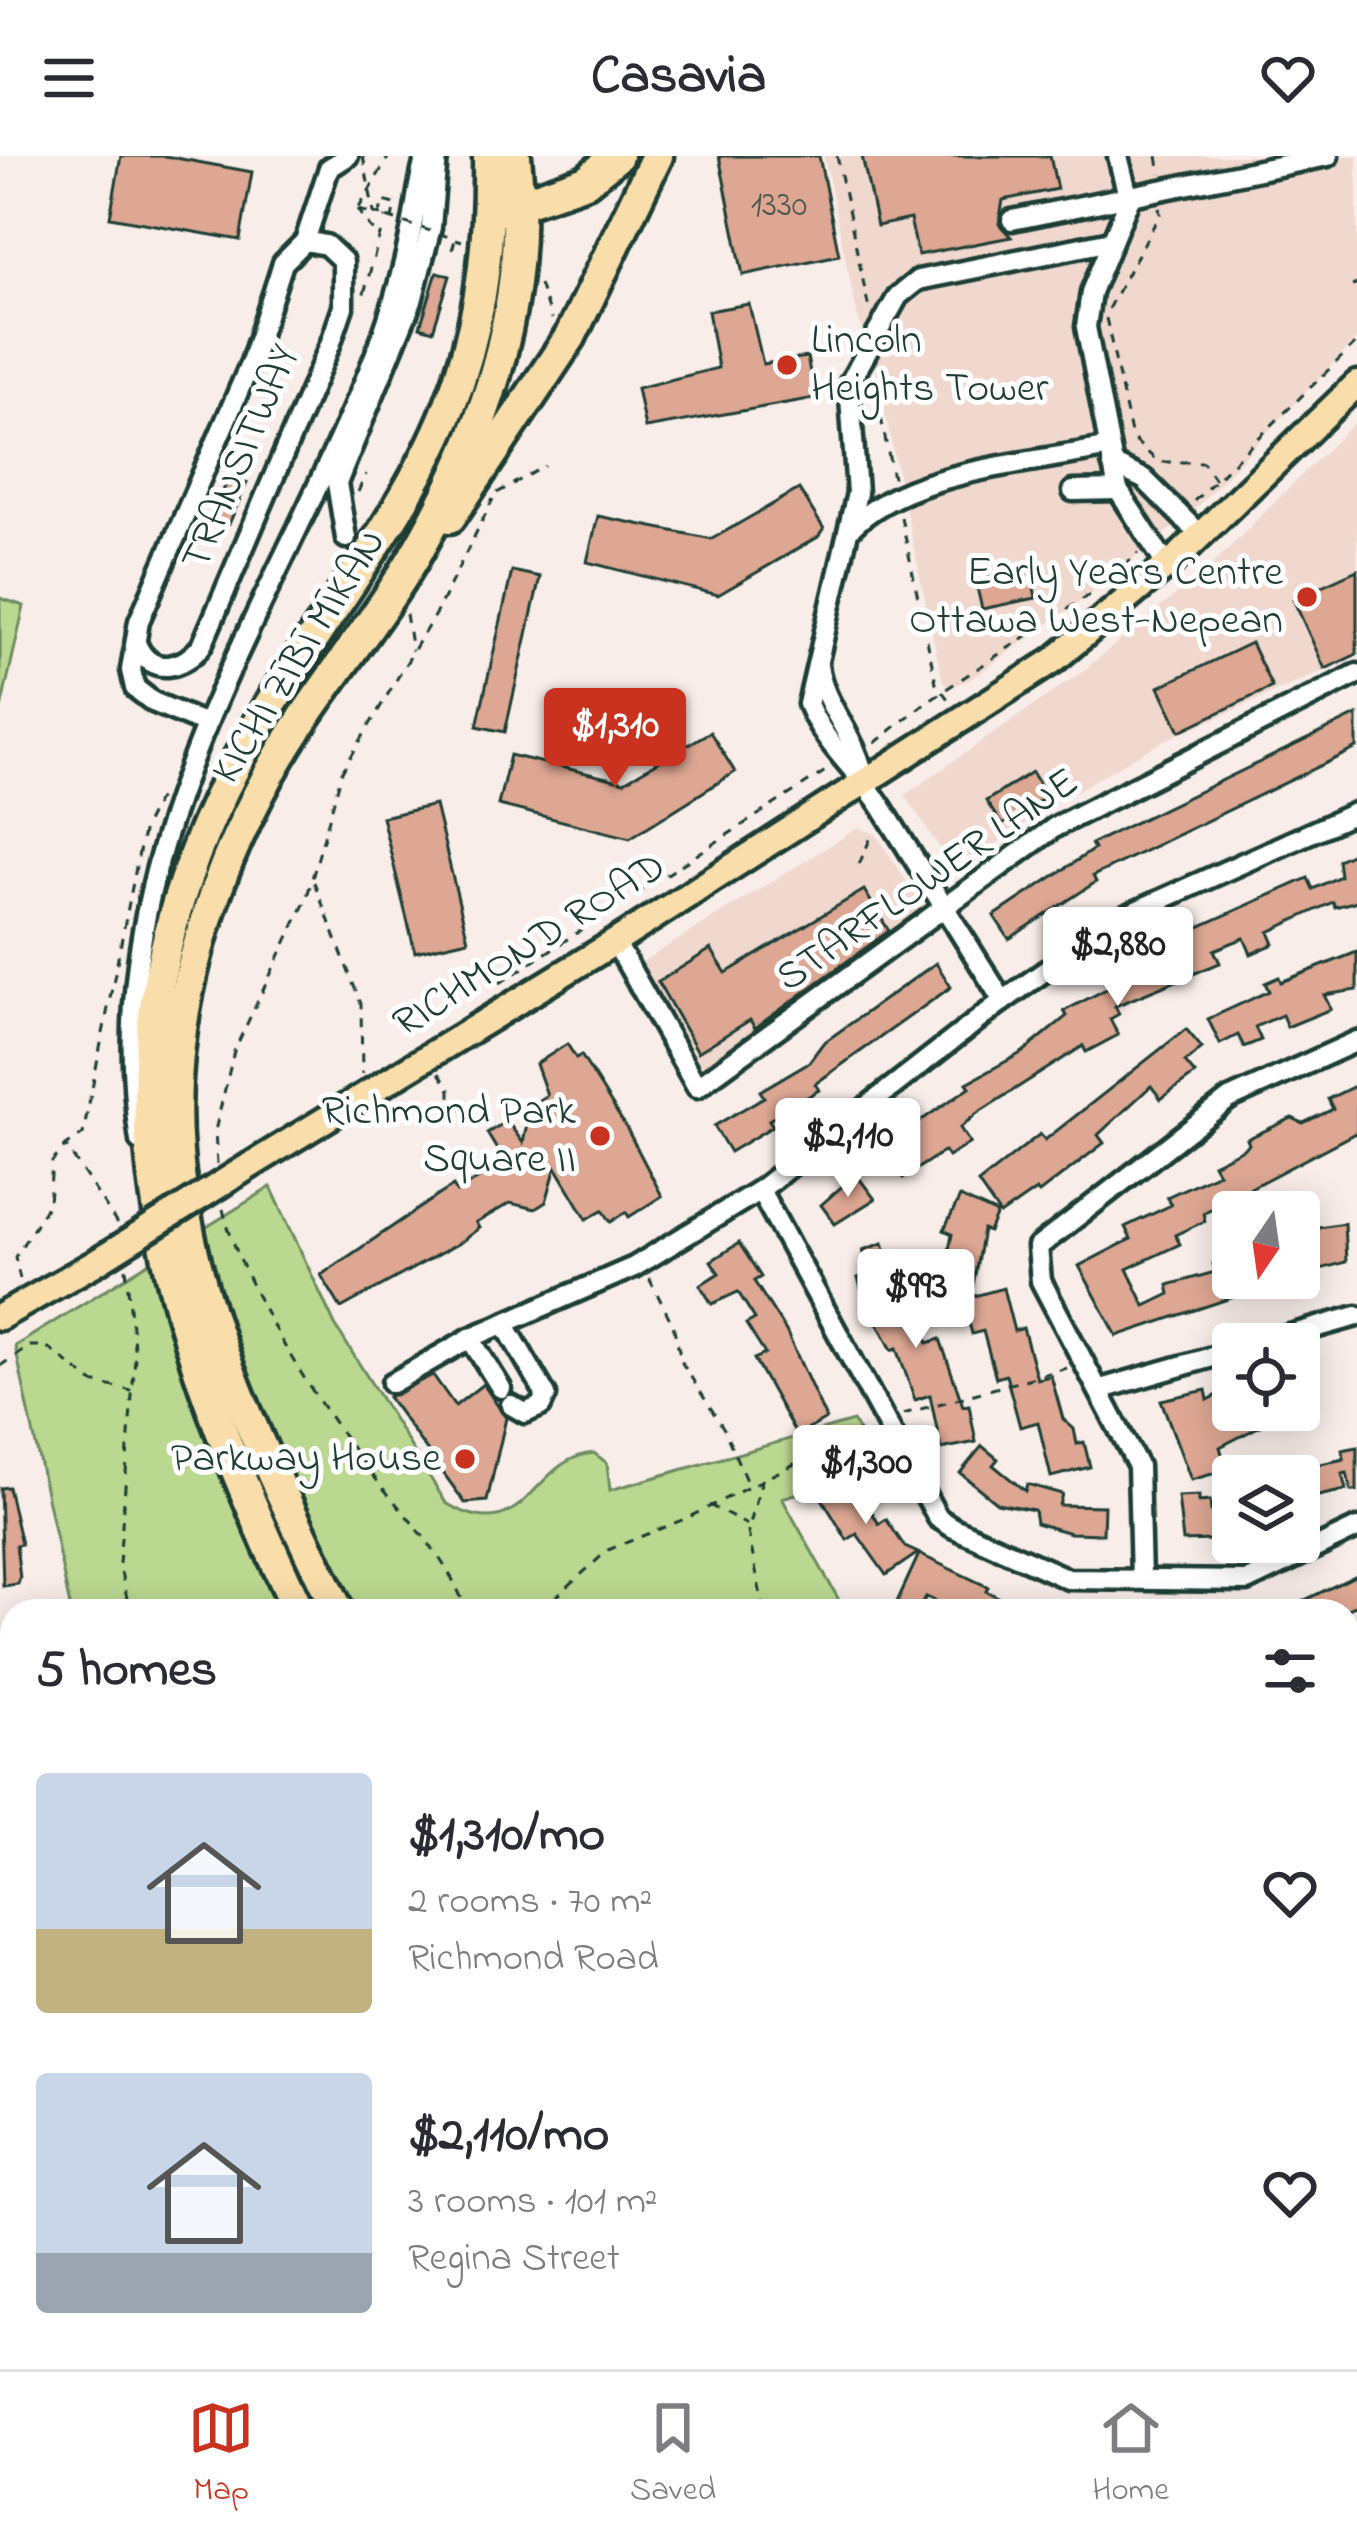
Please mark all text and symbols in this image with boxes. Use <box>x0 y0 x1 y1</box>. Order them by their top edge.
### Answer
text: Casavia <box>591 39 766 117</box>
icon: menu <box>36 45 102 111</box>
icon: heart <box>1255 45 1321 111</box>
house number: 1330 <box>751 180 807 233</box>
place label: Lincoln Heights Tower <box>811 311 1050 420</box>
street label: TRANSITWAY <box>167 336 317 580</box>
marker: Lincoln Heights Tower <box>774 352 800 378</box>
street label: KICHI ZĪBĪ MĪKAN <box>197 518 403 796</box>
place label: Early Years Centre Ottawa West-Nepean <box>909 543 1283 652</box>
marker: Early Years Centre Ottawa West-Nepean <box>1294 584 1320 610</box>
pin: $1,310 <box>517 688 713 790</box>
text: $1,310 <box>571 698 659 755</box>
street label: STARFLOWER LANE <box>764 754 1092 1008</box>
street label: RICHMOND ROAD <box>382 838 678 1054</box>
pin: $2,880 <box>1020 907 1216 1009</box>
text: $2,880 <box>1070 917 1166 974</box>
place label: Richmond Park Square II <box>321 1082 577 1191</box>
pin: $2,110 <box>750 1098 946 1200</box>
text: $2,110 <box>802 1108 894 1165</box>
marker: Richmond Park Square II <box>587 1123 613 1149</box>
north arrow <box>1212 1191 1320 1299</box>
map controls <box>1212 1191 1320 1563</box>
pin: $993 <box>845 1249 987 1351</box>
text: $993 <box>884 1259 948 1316</box>
button: locate <box>1212 1323 1320 1431</box>
pin: $1,300 <box>768 1425 964 1527</box>
place label: Parkway House <box>171 1429 441 1490</box>
text: $1,300 <box>820 1435 912 1492</box>
marker: Parkway House <box>452 1446 478 1472</box>
button: layers <box>1212 1455 1320 1563</box>
text: 5 homes <box>36 1634 217 1709</box>
icon: filters <box>1257 1638 1323 1704</box>
text: $1,310/mo <box>408 1799 605 1874</box>
icon: home <box>132 1821 276 1965</box>
icon: heart <box>1257 1860 1323 1926</box>
text: 2 rooms · 70 m² <box>408 1874 652 1931</box>
text: Richmond Road <box>408 1931 659 1988</box>
text: $2,110/mo <box>408 2099 609 2174</box>
icon: home <box>132 2121 276 2265</box>
icon: heart <box>1257 2160 1323 2226</box>
text: 3 rooms · 101 m² <box>408 2174 658 2231</box>
text: Regina Street <box>408 2231 620 2288</box>
tab: Map <box>188 2395 254 2515</box>
tab: Saved <box>630 2395 716 2515</box>
tab: Home <box>1092 2395 1169 2515</box>

